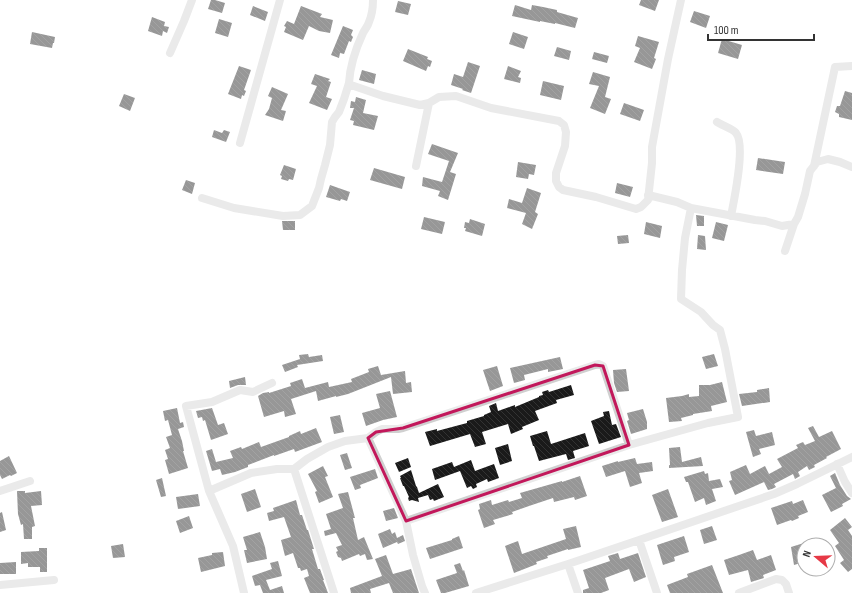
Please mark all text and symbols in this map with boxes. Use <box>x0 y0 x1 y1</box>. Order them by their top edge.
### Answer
scale bar <box>708 16 814 42</box>
text: 100 m <box>714 23 739 38</box>
north arrow <box>796 537 836 577</box>
text: N <box>800 549 814 559</box>

